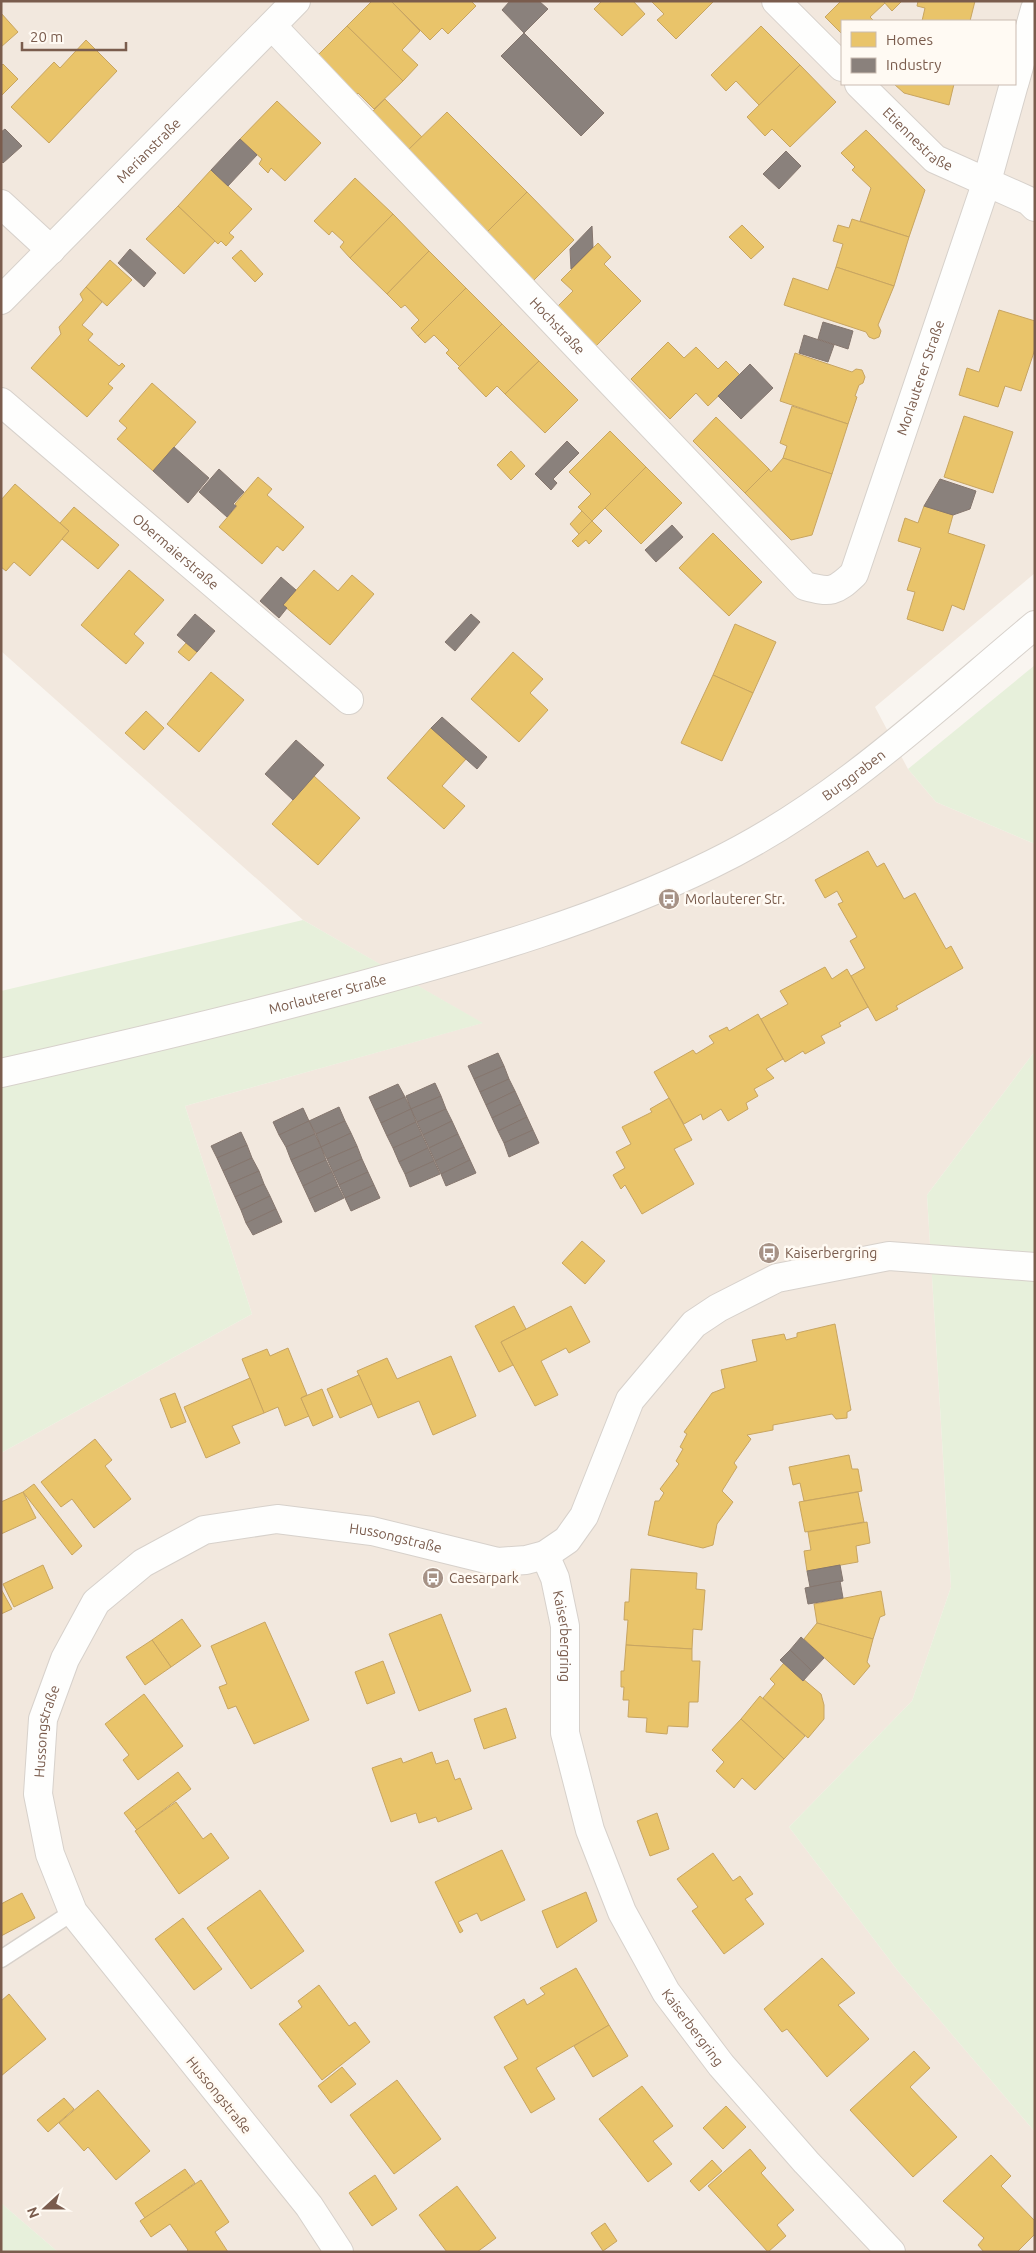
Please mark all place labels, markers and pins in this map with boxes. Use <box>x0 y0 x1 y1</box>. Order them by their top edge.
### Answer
bus stop icon: Morlauterer Str. <box>657 887 681 911</box>
place label: Morlauterer Str. <box>685 891 785 907</box>
bus stop icon: Kaiserbergring <box>757 1241 781 1265</box>
place label: Kaiserbergring <box>785 1245 877 1261</box>
bus stop icon: Caesarpark <box>421 1566 445 1590</box>
place label: Caesarpark <box>449 1570 519 1586</box>

